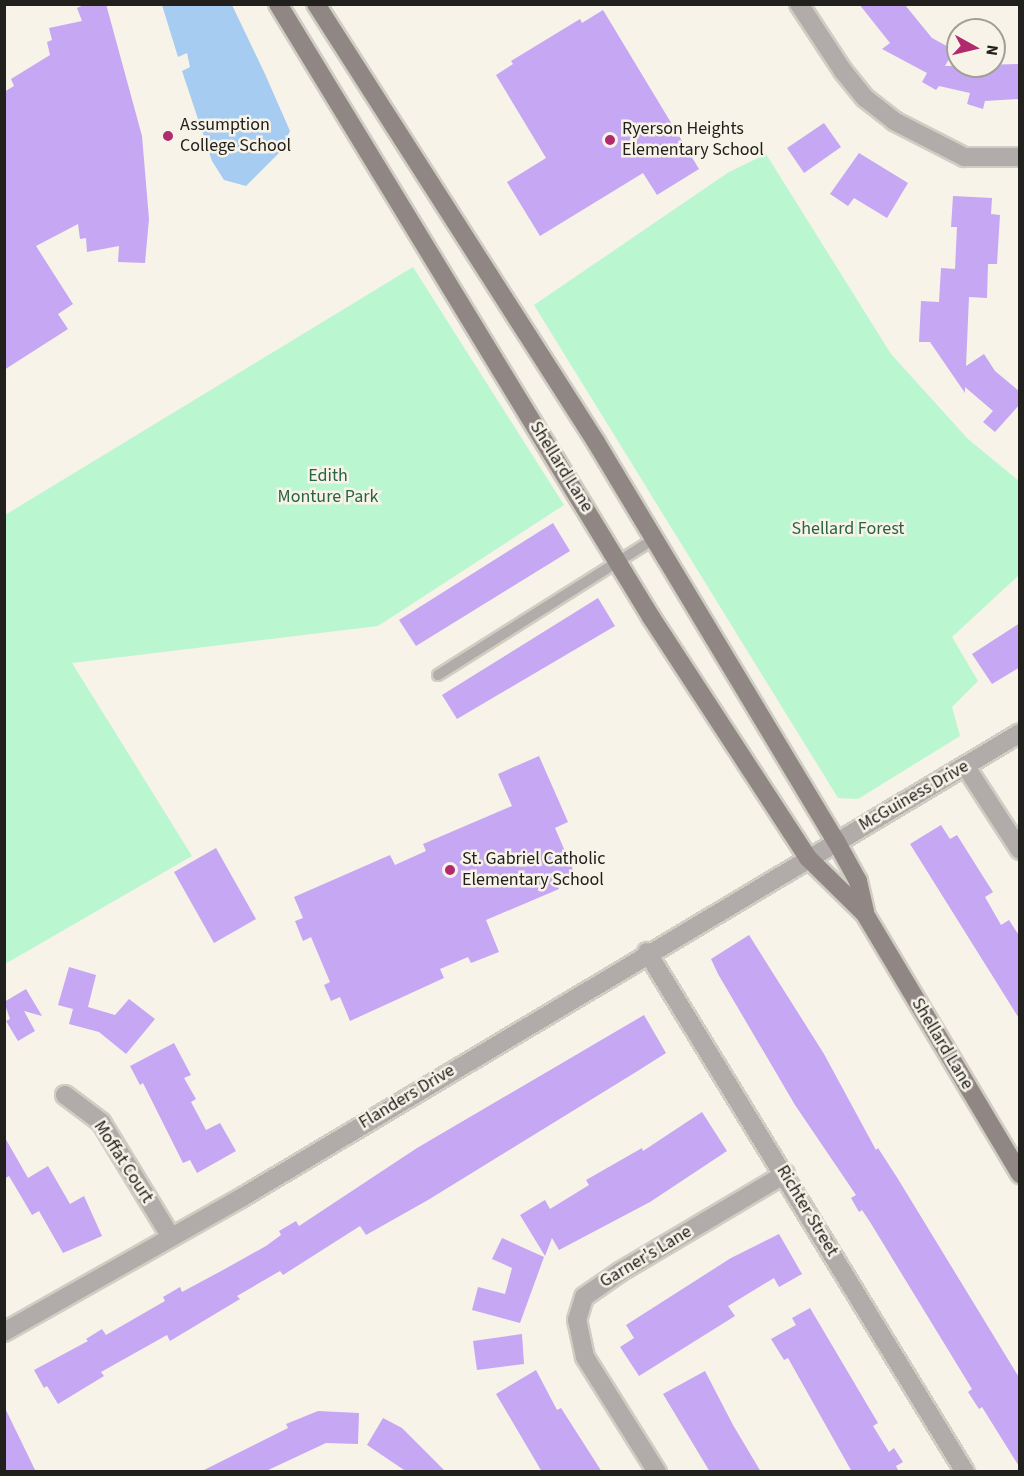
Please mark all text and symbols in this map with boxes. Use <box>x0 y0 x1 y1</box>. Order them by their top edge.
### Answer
north arrow <box>946 18 1006 78</box>
text: N <box>980 43 1003 57</box>
place label: Assumption College School <box>180 115 291 158</box>
place label: Ryerson Heights Elementary School <box>622 119 764 162</box>
marker: Assumption College School <box>161 129 175 143</box>
marker: Ryerson Heights Elementary School <box>603 133 617 147</box>
street label: Shellard Lane <box>525 418 597 516</box>
park label: Edith Monture Park <box>278 466 378 508</box>
park label: Shellard Forest <box>792 518 904 540</box>
street label: McGuiness Drive <box>855 756 973 836</box>
place label: St. Gabriel Catholic Elementary School <box>462 849 605 892</box>
marker: St. Gabriel Catholic Elementary School <box>443 863 457 877</box>
street label: Shellard Lane <box>906 994 978 1094</box>
street label: Flanders Drive <box>355 1060 459 1134</box>
street label: Moffat Court <box>88 1117 158 1207</box>
street label: Richter Street <box>771 1162 843 1260</box>
street label: Garner's Lane <box>596 1221 696 1293</box>

